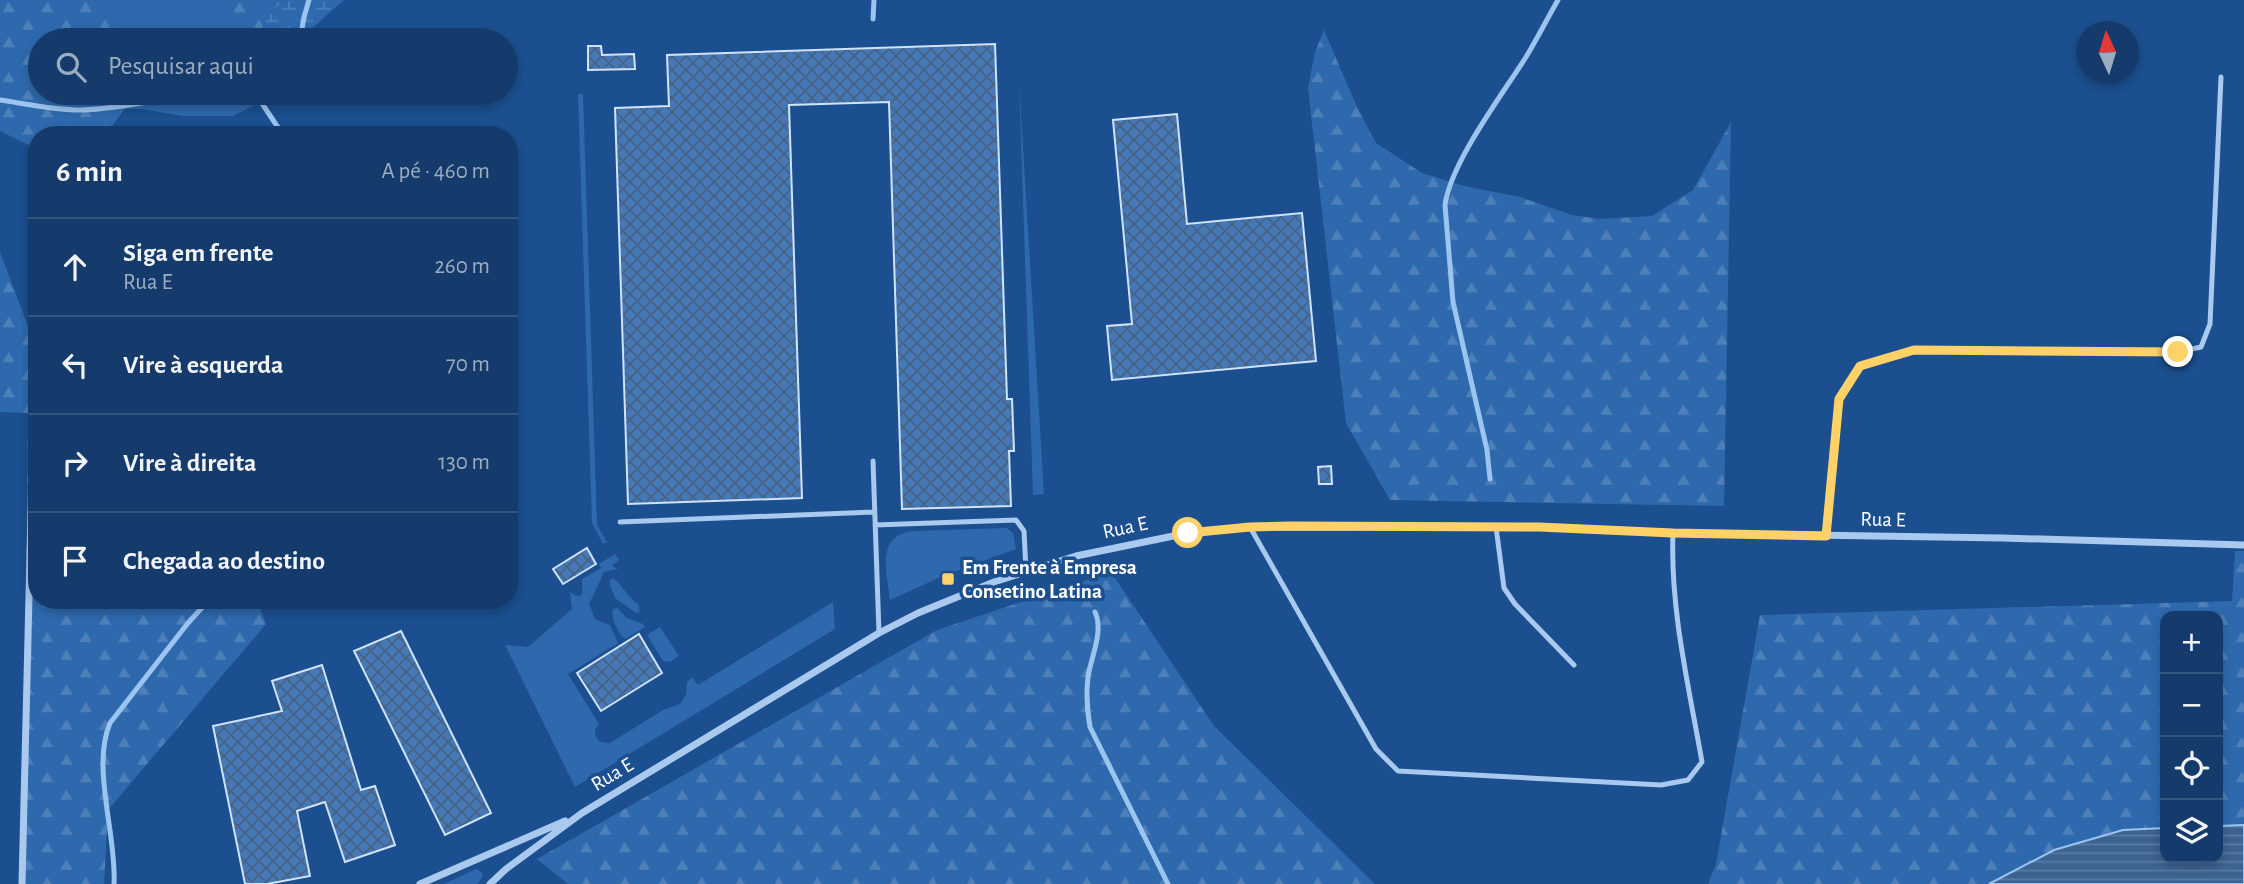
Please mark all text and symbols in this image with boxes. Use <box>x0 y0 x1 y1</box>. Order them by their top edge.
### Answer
north arrow <box>2076 21 2139 84</box>
search box <box>28 28 518 105</box>
icon: search <box>52 48 90 86</box>
text: Pesquisar aqui <box>108 53 254 79</box>
text: 6 min <box>56 157 123 187</box>
text: A pé · 460 m <box>382 160 490 183</box>
text: Siga em frente <box>123 240 274 266</box>
icon: ahead <box>56 248 94 286</box>
text: 260 m <box>434 255 490 278</box>
text: Rua E <box>123 271 173 294</box>
route end <box>2162 336 2193 367</box>
icon: left <box>56 346 94 384</box>
text: Vire à esquerda <box>123 352 284 378</box>
text: 70 m <box>446 353 490 376</box>
icon: right <box>56 444 94 482</box>
text: Vire à direita <box>123 450 257 476</box>
text: 130 m <box>438 451 490 474</box>
street label: Rua E <box>1860 509 1906 530</box>
street label: Rua E <box>1101 513 1149 542</box>
route start <box>1172 517 1203 548</box>
icon: arrive <box>56 542 94 580</box>
text: Chegada ao destino <box>123 548 325 574</box>
place label: Em Frente à Empresa Consetino Latina <box>962 557 1137 602</box>
marker: Em Frente à Empresa Consetino Latina <box>940 571 956 587</box>
map controls <box>2160 611 2223 863</box>
button: + <box>2160 611 2223 674</box>
button: − <box>2160 674 2223 737</box>
button: locate <box>2160 737 2223 800</box>
street label: Rua E <box>587 754 637 795</box>
button: layers <box>2160 800 2223 863</box>

